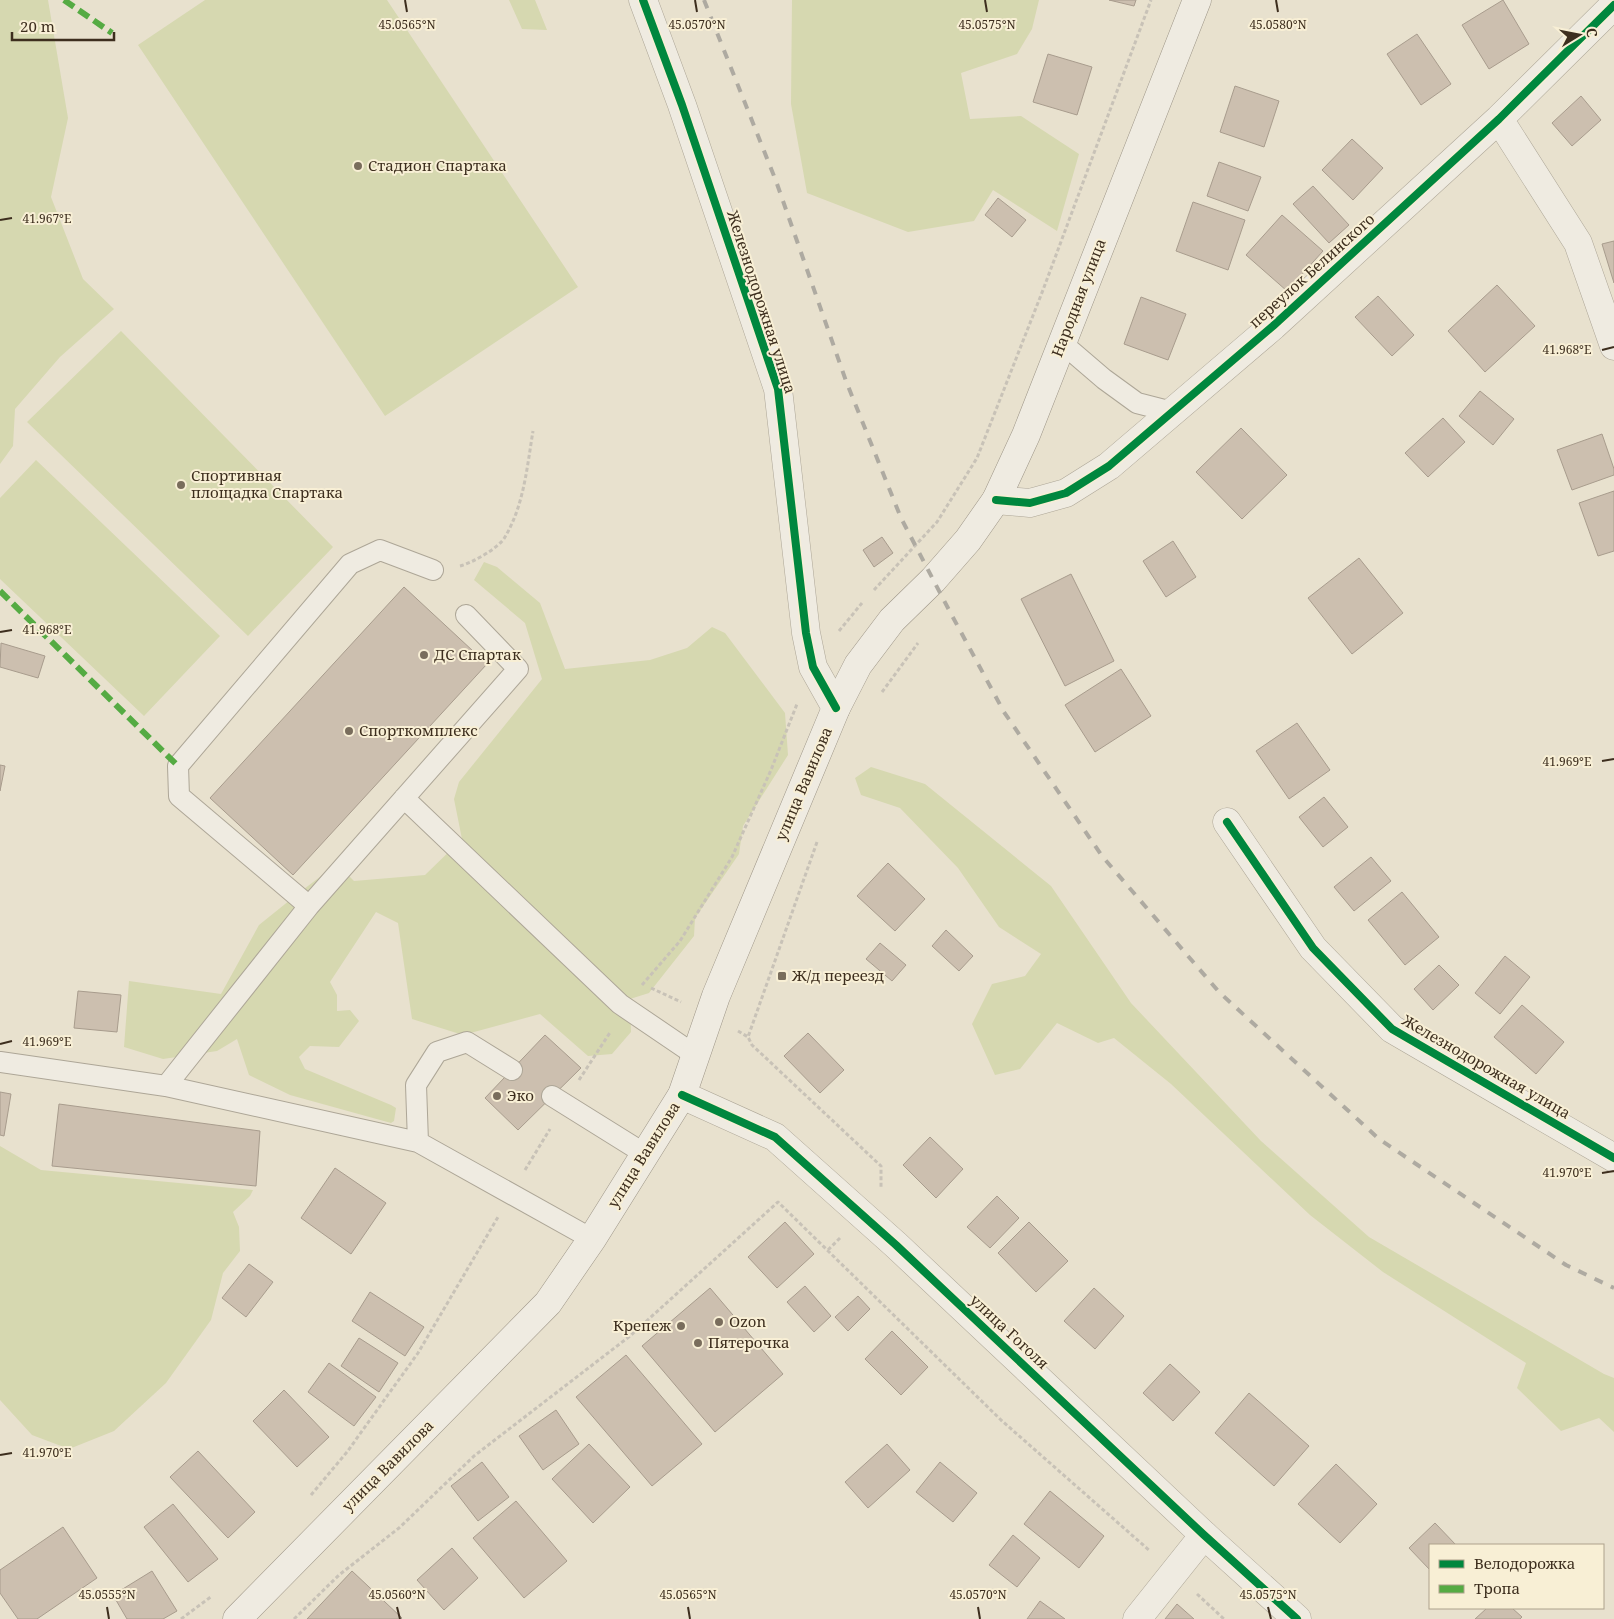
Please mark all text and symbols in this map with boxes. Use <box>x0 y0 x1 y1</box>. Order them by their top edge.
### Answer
scale bar <box>12 10 115 42</box>
north arrow <box>1554 10 1604 60</box>
text: 20 m <box>20 16 55 36</box>
text: 45.0565°N <box>378 16 436 33</box>
text: 45.0570°N <box>668 16 726 33</box>
text: 45.0575°N <box>958 16 1016 33</box>
text: 45.0580°N <box>1249 16 1307 33</box>
text: С <box>1582 26 1602 39</box>
place label: Стадион Спартака <box>368 155 507 175</box>
marker: Стадион Спартака <box>352 160 364 172</box>
street label: Железнодорожная улица <box>723 207 801 396</box>
street label: переулок Белинского <box>1244 209 1378 332</box>
text: 41.967°E <box>23 210 71 227</box>
street label: Народная улица <box>1046 236 1110 360</box>
text: 41.968°E <box>1543 341 1591 358</box>
place label: Спортивная площадка Спартака <box>191 465 343 502</box>
marker: Спортивная площадка Спартака <box>175 479 187 491</box>
text: 41.968°E <box>23 621 71 638</box>
place label: ДС Спартак <box>434 644 521 664</box>
marker: ДС Спартак <box>418 649 430 661</box>
place label: Спорткомплекс <box>359 720 478 740</box>
street label: улица Вавилова <box>770 724 836 844</box>
marker: Спорткомплекс <box>343 725 355 737</box>
text: 41.969°E <box>1543 753 1591 770</box>
place label: Ж/д переезд <box>791 965 884 985</box>
marker: Ж/д переезд <box>776 970 788 982</box>
street label: Железнодорожная улица <box>1398 1009 1574 1123</box>
text: 41.969°E <box>23 1033 71 1050</box>
place label: Эко <box>507 1085 534 1105</box>
marker: Эко <box>491 1090 503 1102</box>
street label: улица Вавилова <box>602 1098 684 1211</box>
text: 41.970°E <box>1543 1164 1591 1181</box>
street label: улица Гоголя <box>966 1290 1053 1373</box>
place label: Ozon <box>729 1311 766 1331</box>
place label: Крепеж <box>613 1315 671 1335</box>
marker: Ozon <box>713 1316 725 1328</box>
marker: Крепеж <box>675 1320 687 1332</box>
place label: Пятерочка <box>708 1332 789 1352</box>
marker: Пятерочка <box>692 1337 704 1349</box>
street label: улица Вавилова <box>337 1415 437 1515</box>
text: 41.970°E <box>23 1444 71 1461</box>
legend <box>1429 1544 1604 1609</box>
text: Велодорожка <box>1474 1553 1575 1573</box>
text: Тропа <box>1474 1578 1520 1598</box>
text: 45.0555°N <box>78 1586 136 1603</box>
text: 45.0560°N <box>368 1586 426 1603</box>
text: 45.0565°N <box>659 1586 717 1603</box>
text: 45.0570°N <box>949 1586 1007 1603</box>
text: 45.0575°N <box>1239 1586 1297 1603</box>

